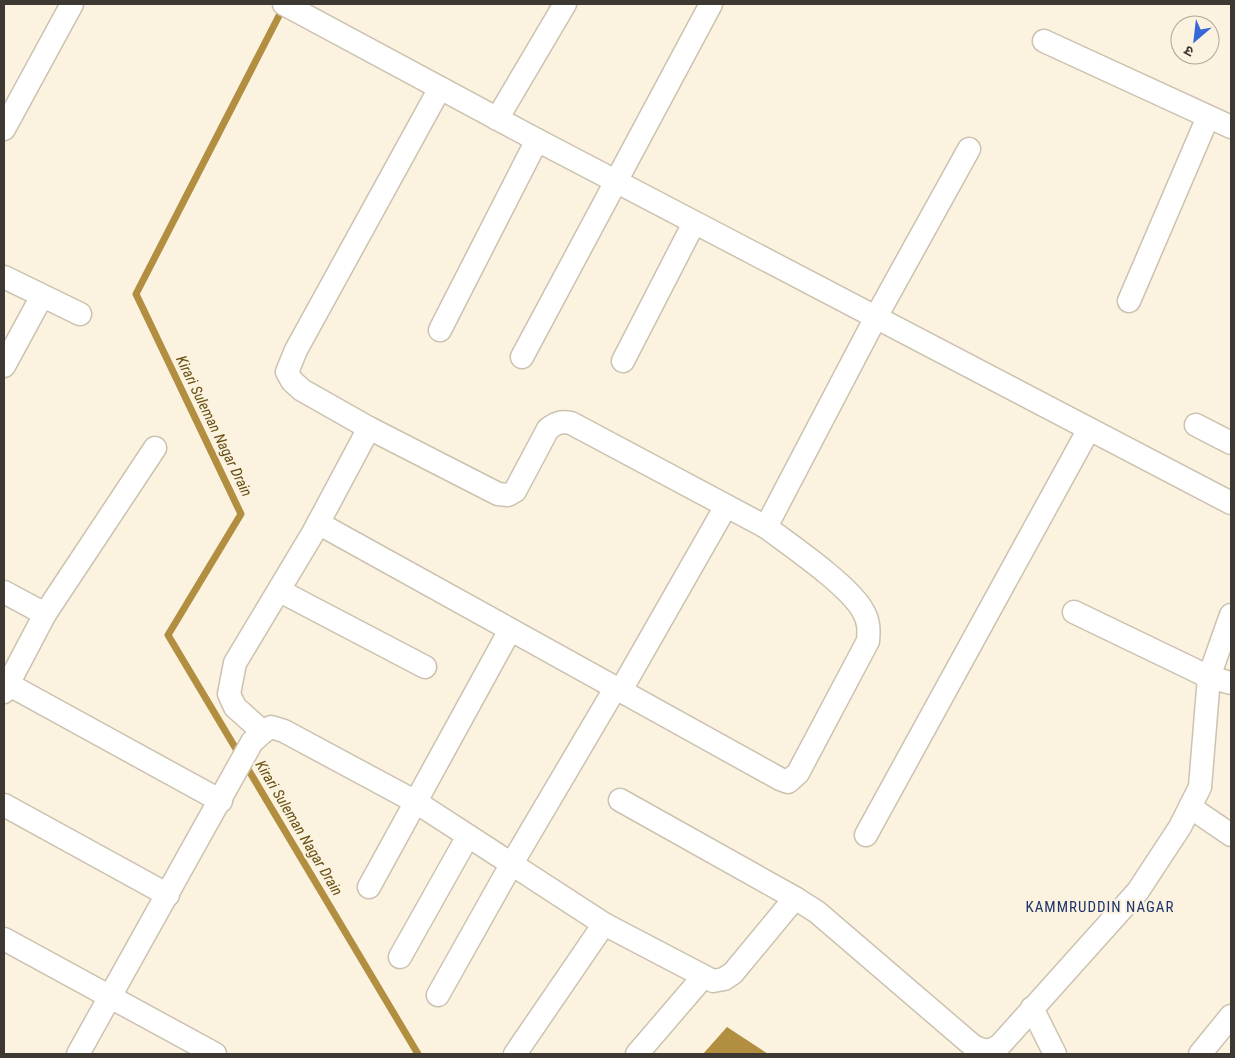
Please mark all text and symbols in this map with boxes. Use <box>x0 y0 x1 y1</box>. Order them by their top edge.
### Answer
north arrow <box>1170 15 1220 65</box>
text: उ <box>1181 42 1196 60</box>
water label: Kirari Suleman Nagar Drain <box>172 353 256 499</box>
water label: Kirari Suleman Nagar Drain <box>252 757 346 899</box>
district label: KAMMRUDDIN NAGAR <box>1026 898 1174 916</box>

